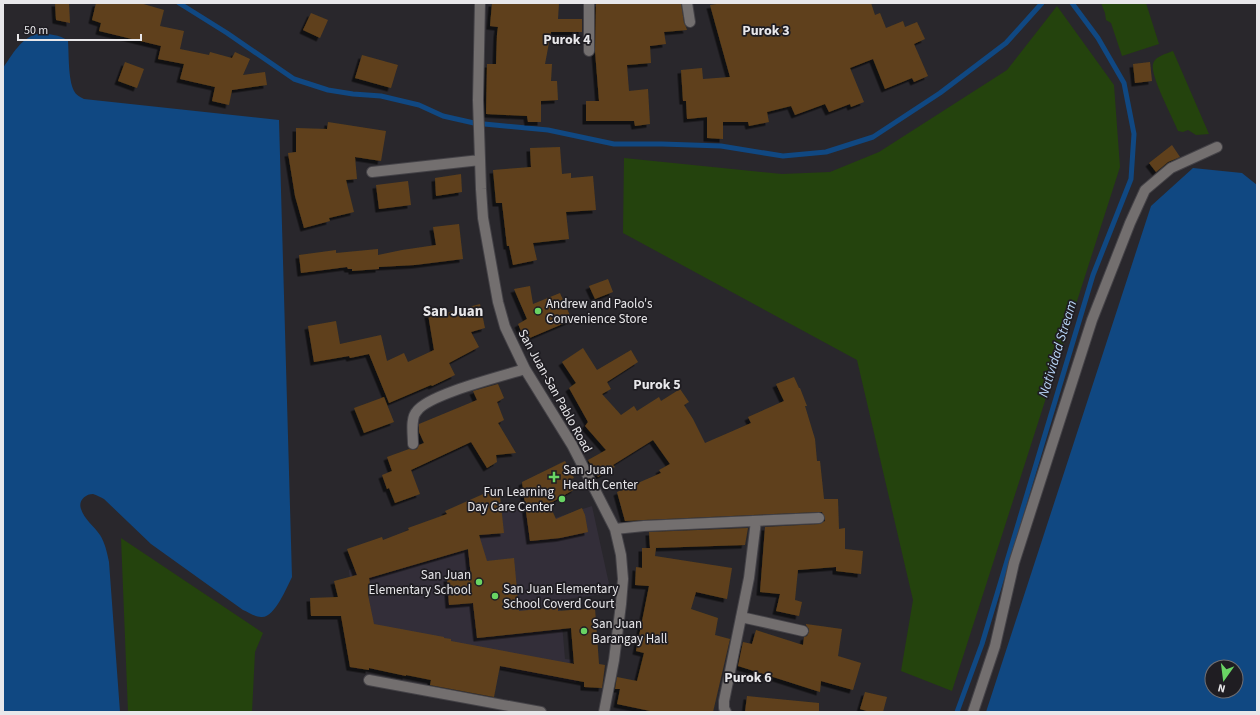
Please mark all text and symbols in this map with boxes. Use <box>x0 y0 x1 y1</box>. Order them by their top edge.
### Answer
scale bar <box>18 16 141 42</box>
district label: Purok 3 <box>742 21 790 41</box>
text: 50 m <box>24 22 48 39</box>
district label: Purok 4 <box>543 30 591 50</box>
place label: Andrew and Paolo's Convenience Store <box>546 295 653 328</box>
water label: Natividad Stream <box>1034 298 1082 400</box>
district label: San Juan <box>423 301 483 322</box>
marker: Andrew and Paolo's Convenience Store <box>533 306 543 316</box>
street label: San Juan-San Pablo Road <box>514 326 596 456</box>
district label: Purok 5 <box>633 375 681 395</box>
place label: San Juan Health Center <box>563 461 638 494</box>
marker: San Juan Health Center <box>548 471 560 483</box>
place label: Fun Learning Day Care Center <box>467 483 554 516</box>
marker: Fun Learning Day Care Center <box>557 494 567 504</box>
place label: San Juan Elementary School <box>369 566 471 599</box>
marker: San Juan Elementary School <box>474 577 484 587</box>
place label: San Juan Elementary School Coverd Court <box>503 580 618 613</box>
marker: San Juan Elementary School Coverd Court <box>490 591 500 601</box>
place label: San Juan Barangay Hall <box>592 615 667 648</box>
marker: San Juan Barangay Hall <box>579 626 589 636</box>
north arrow <box>1204 659 1244 699</box>
district label: Purok 6 <box>724 668 772 688</box>
text: N <box>1216 680 1227 696</box>

